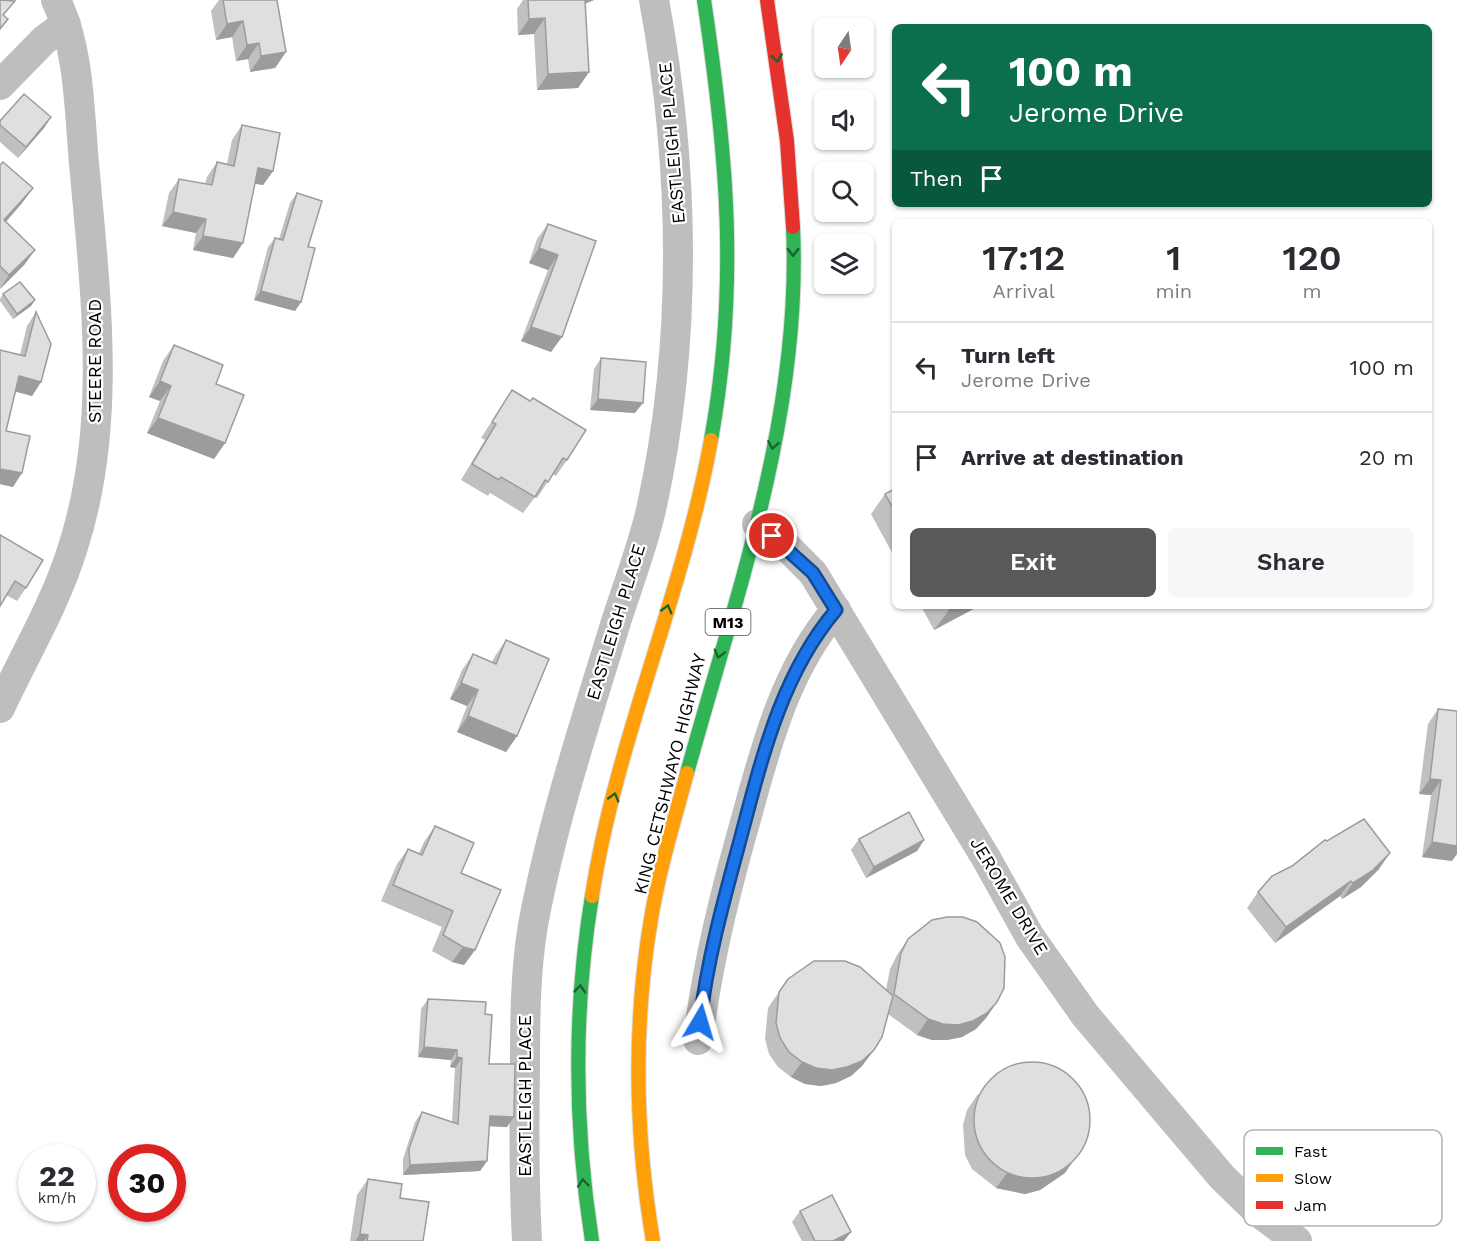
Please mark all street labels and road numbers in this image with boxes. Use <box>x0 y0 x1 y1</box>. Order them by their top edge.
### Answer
street label: EASTLEIGH PLACE <box>654 61 689 225</box>
street label: STEERE ROAD <box>84 299 105 423</box>
street label: EASTLEIGH PLACE <box>582 541 649 702</box>
road number: M13 <box>706 609 750 635</box>
street label: KING CETSHWAYO HIGHWAY <box>629 651 710 897</box>
street label: JEROME DRIVE <box>966 833 1053 958</box>
street label: EASTLEIGH PLACE <box>514 1015 535 1177</box>

